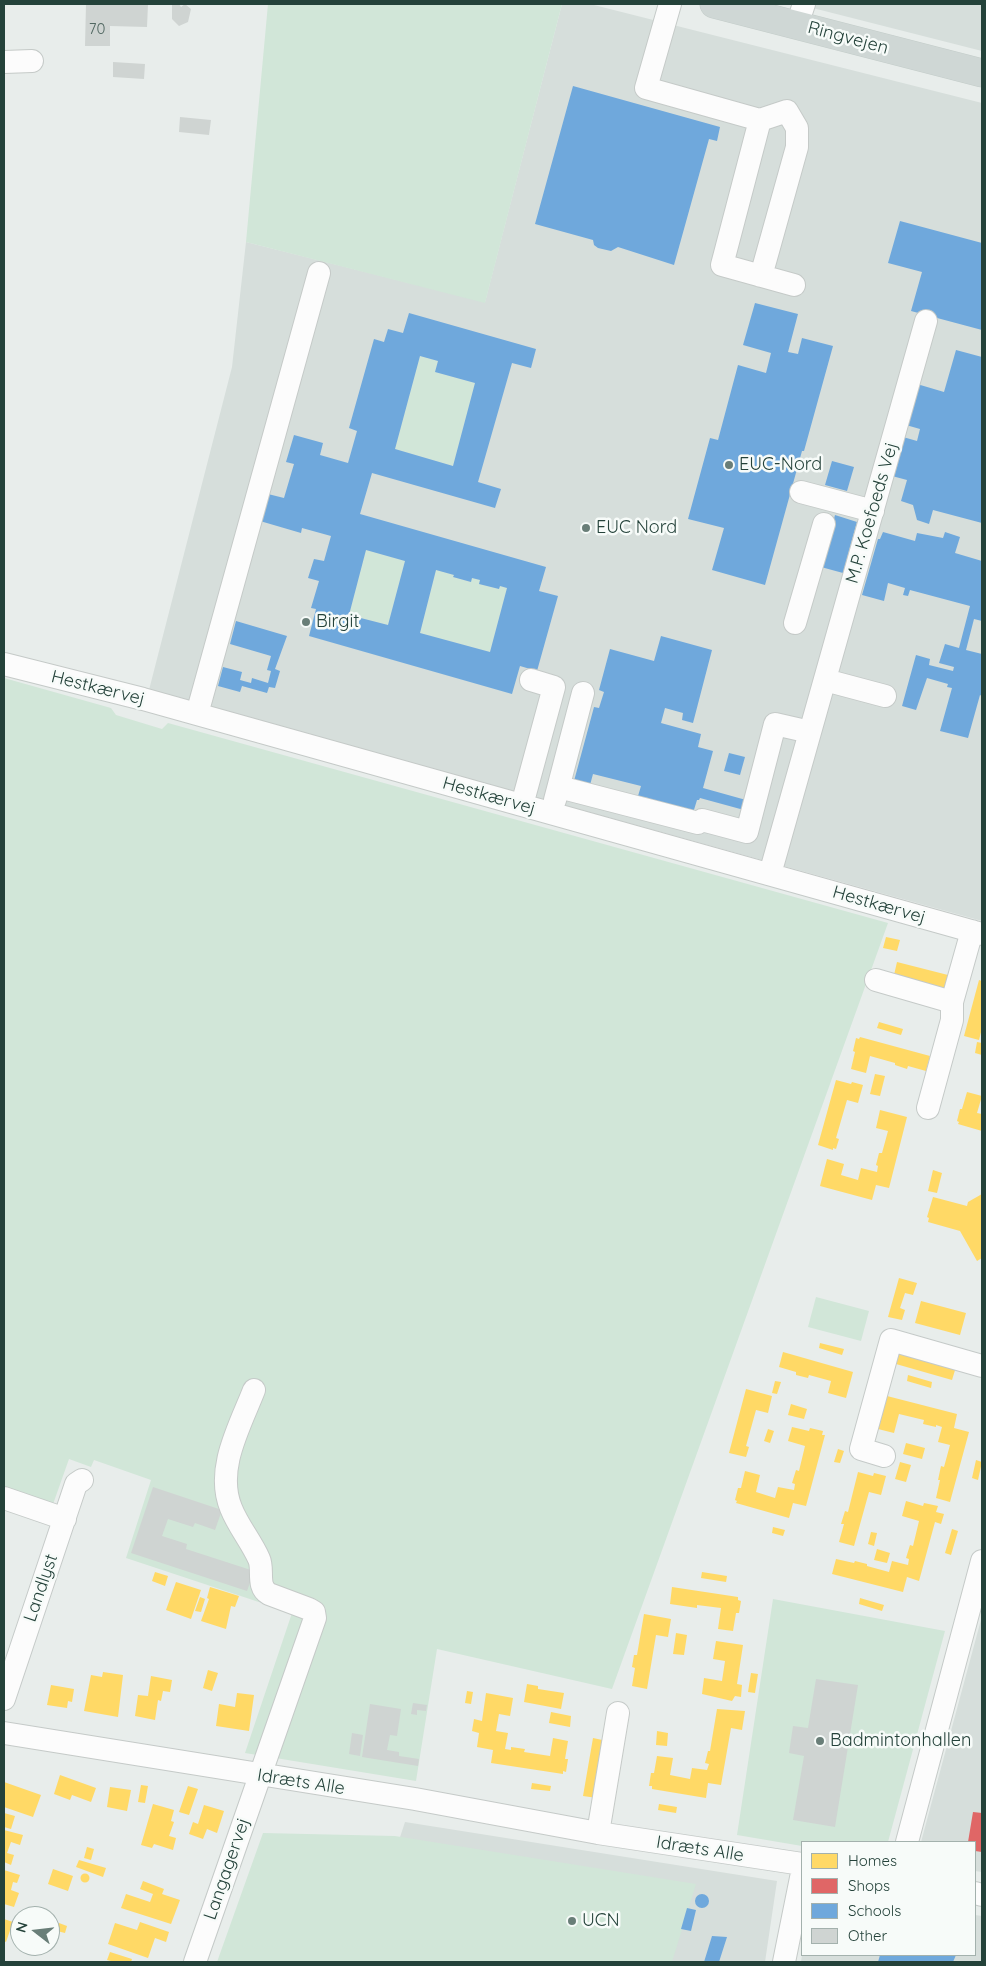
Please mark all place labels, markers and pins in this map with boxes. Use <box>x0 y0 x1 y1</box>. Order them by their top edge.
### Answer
place label: EUC-Nord <box>739 454 822 476</box>
marker: EUC-Nord <box>723 459 735 471</box>
place label: EUC Nord <box>596 517 677 539</box>
marker: EUC Nord <box>580 522 592 534</box>
place label: Birgit <box>316 611 359 633</box>
marker: Birgit <box>300 616 312 628</box>
place label: Badmintonhallen <box>830 1730 971 1752</box>
marker: Badmintonhallen <box>814 1735 826 1747</box>
place label: UCN <box>582 1910 620 1932</box>
marker: UCN <box>566 1915 578 1927</box>

